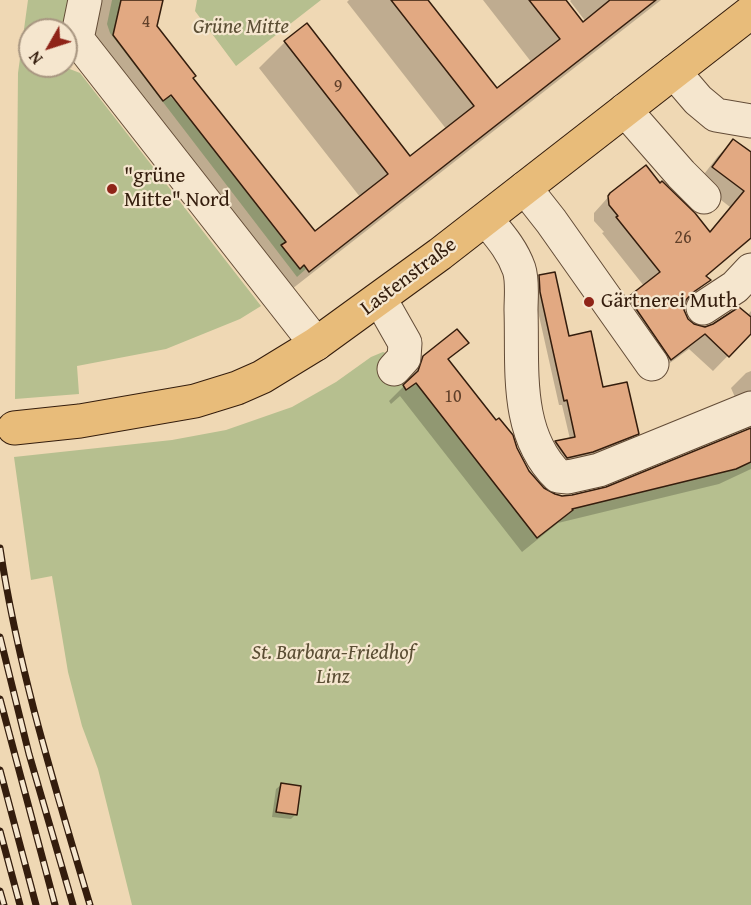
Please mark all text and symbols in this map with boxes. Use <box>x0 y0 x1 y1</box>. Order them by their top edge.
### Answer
house number: 4 <box>142 11 150 33</box>
park label: Grüne Mitte <box>193 15 289 41</box>
north arrow <box>18 18 78 78</box>
text: N <box>23 46 48 70</box>
house number: 9 <box>334 76 342 98</box>
place label: "grüne Mitte" Nord <box>124 164 230 214</box>
marker: "grüne Mitte" Nord <box>105 182 119 196</box>
house number: 26 <box>674 227 692 249</box>
street label: Lastenstraße <box>356 233 462 321</box>
place label: Gärtnerei Muth <box>601 289 738 315</box>
marker: Gärtnerei Muth <box>582 295 596 309</box>
house number: 10 <box>444 386 462 408</box>
park label: St. Barbara-Friedhof Linz <box>251 641 415 691</box>

